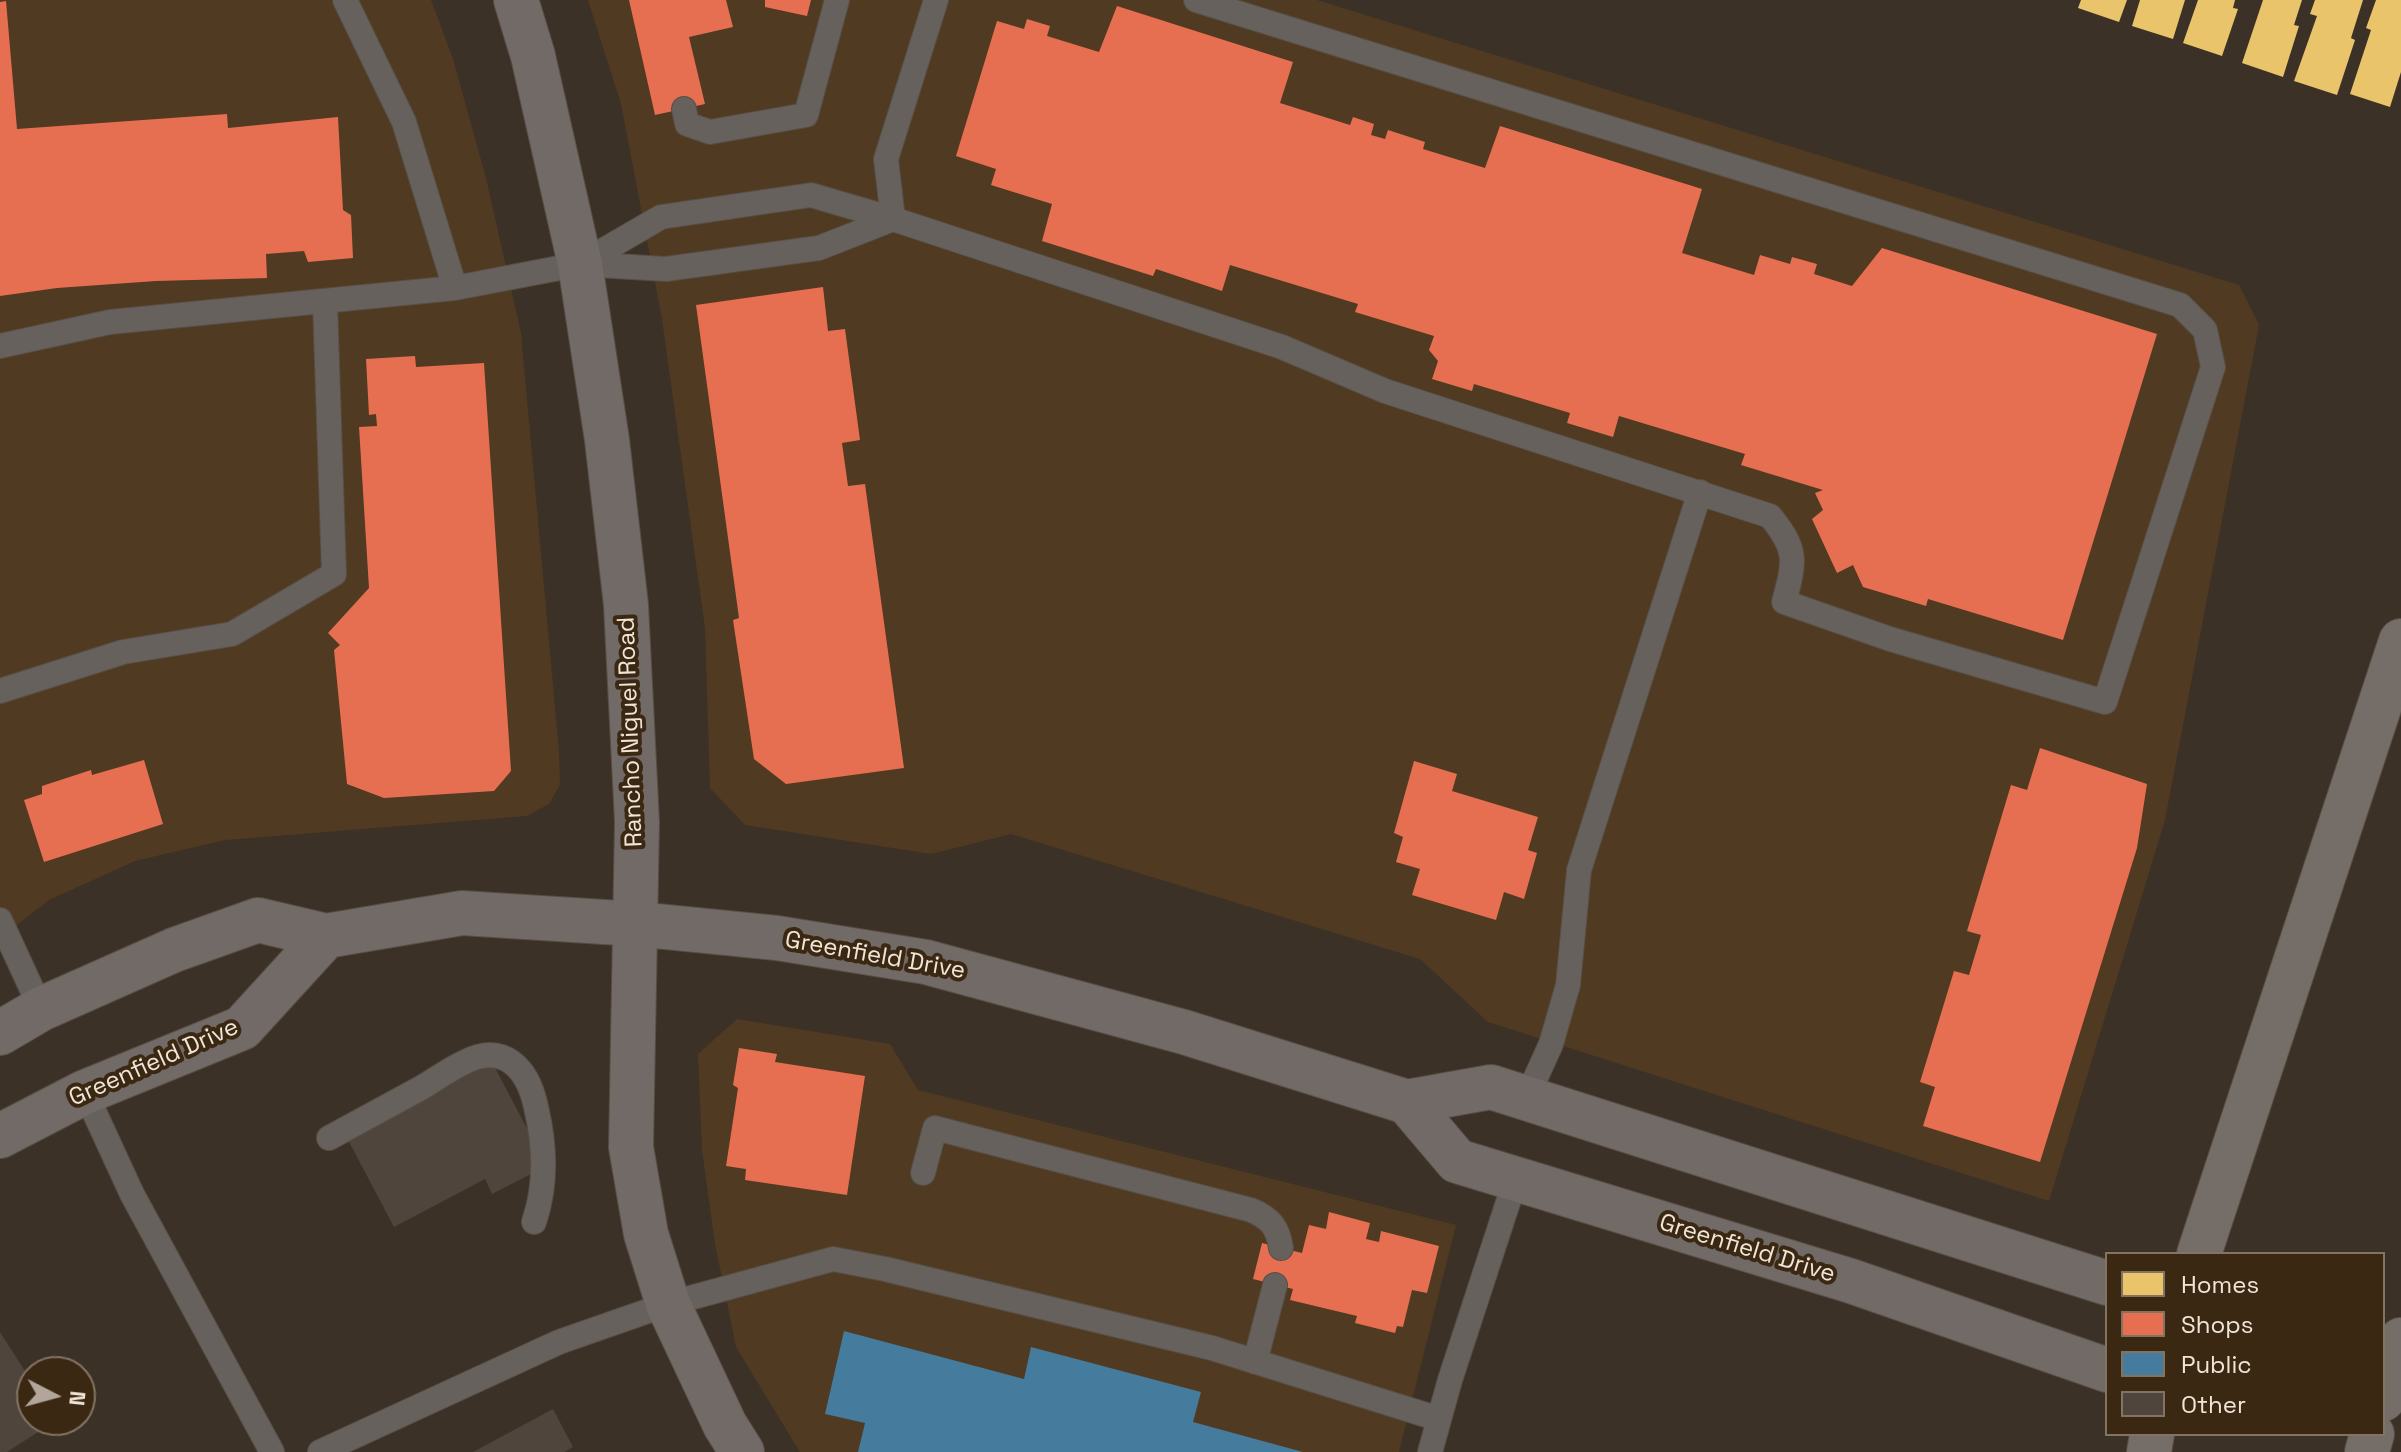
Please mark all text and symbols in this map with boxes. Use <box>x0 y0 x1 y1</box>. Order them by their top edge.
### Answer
street label: Rancho Niguel Road <box>613 616 649 848</box>
street label: Greenfield Drive <box>783 926 967 986</box>
street label: Greenfield Drive <box>65 1013 243 1113</box>
street label: Greenfield Drive <box>1656 1209 1838 1289</box>
legend <box>2105 1252 2385 1436</box>
text: Homes <box>2181 1269 2259 1300</box>
text: Shops <box>2181 1309 2253 1340</box>
text: Public <box>2181 1349 2252 1380</box>
north arrow <box>16 1356 96 1436</box>
text: Other <box>2181 1389 2246 1420</box>
text: N <box>63 1390 93 1407</box>

